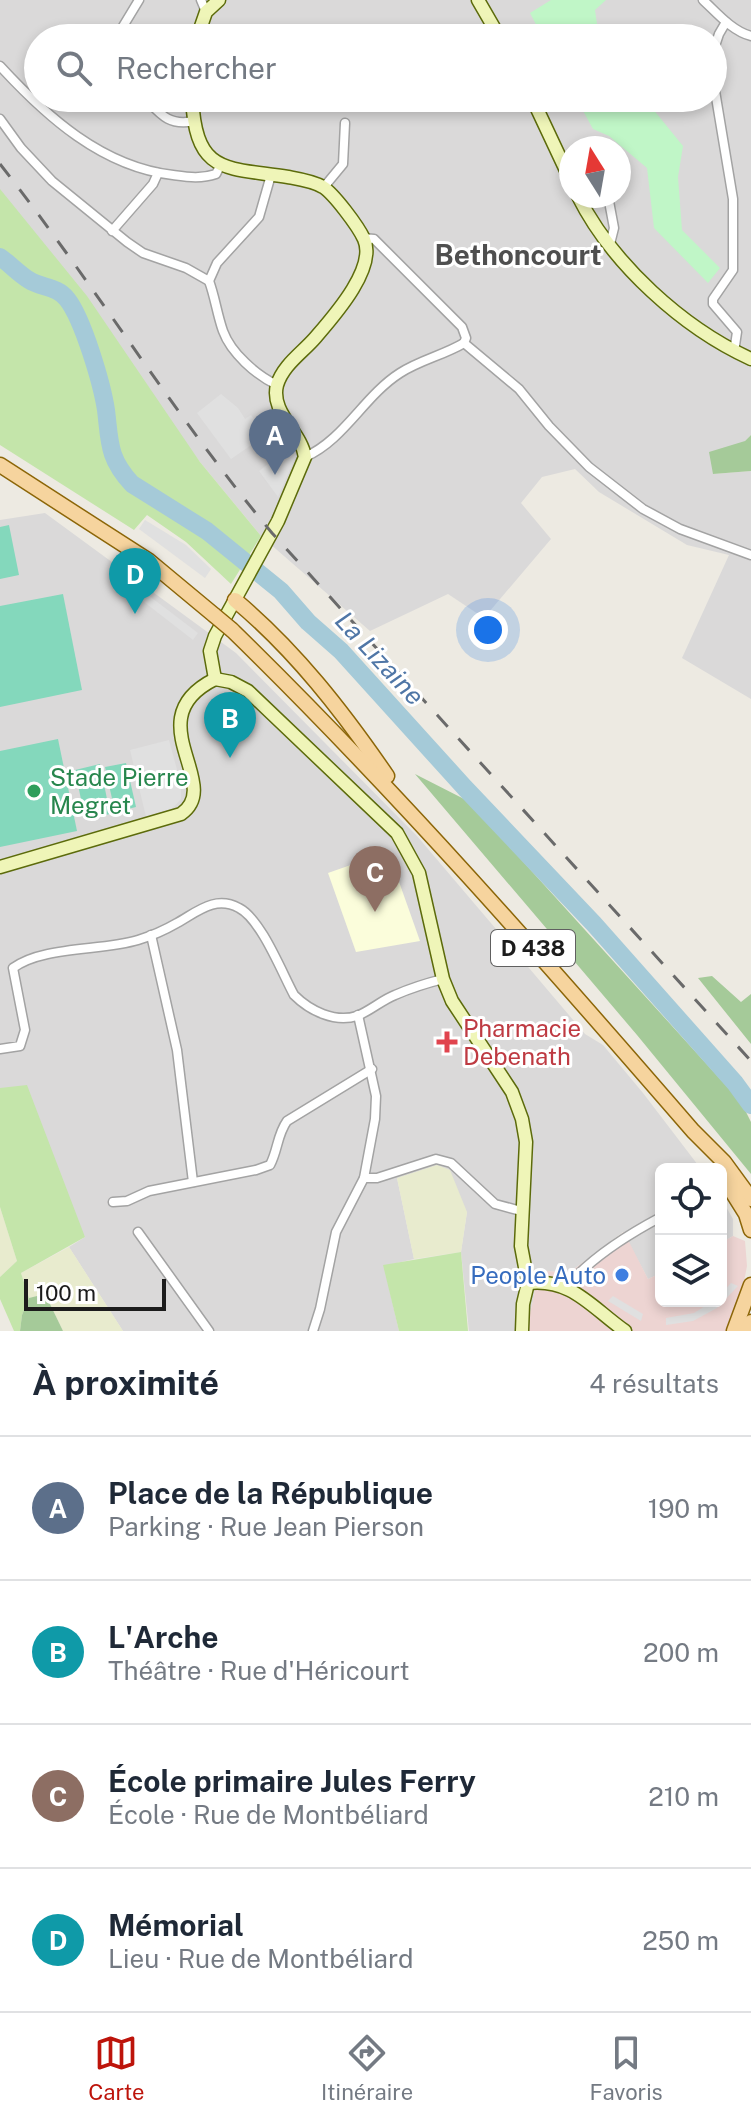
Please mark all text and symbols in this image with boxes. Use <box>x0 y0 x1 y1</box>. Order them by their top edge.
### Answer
search box <box>24 24 727 112</box>
icon: search <box>52 46 96 90</box>
text: Rechercher <box>116 50 277 86</box>
north arrow <box>559 136 631 208</box>
district label: Bethoncourt <box>434 238 602 271</box>
pin: A <box>249 409 301 475</box>
pin: D <box>109 548 161 614</box>
water label: La Lizaine <box>329 605 431 711</box>
your location <box>468 610 508 650</box>
pin: B <box>204 692 256 758</box>
place label: Stade Pierre Megret <box>50 763 189 819</box>
marker: Stade Pierre Megret <box>25 782 43 800</box>
pin: C <box>349 846 401 912</box>
road number: D 438 <box>491 930 575 966</box>
place label: Pharmacie Debenath <box>463 1014 581 1070</box>
marker: Pharmacie Debenath <box>438 1033 456 1051</box>
map controls <box>655 1163 727 1307</box>
button: locate <box>655 1163 727 1235</box>
button: layers <box>655 1235 727 1307</box>
place label: People Auto <box>470 1261 606 1289</box>
marker: People Auto <box>613 1266 631 1284</box>
scale bar <box>24 1275 166 1311</box>
text: 100 m <box>36 1280 96 1306</box>
text: À proximité <box>32 1363 219 1403</box>
text: 4 résultats <box>589 1368 719 1399</box>
text: Place de la République <box>108 1475 433 1511</box>
text: A <box>49 1493 67 1524</box>
text: 190 m <box>648 1493 719 1524</box>
text: Parking · Rue Jean Pierson <box>108 1511 424 1542</box>
text: L'Arche <box>108 1619 219 1655</box>
text: B <box>49 1637 67 1668</box>
text: 200 m <box>643 1637 719 1668</box>
text: Théâtre · Rue d'Héricourt <box>108 1655 410 1686</box>
text: École primaire Jules Ferry <box>108 1763 476 1799</box>
text: C <box>49 1781 67 1812</box>
text: 210 m <box>648 1781 719 1812</box>
text: École · Rue de Montbéliard <box>108 1799 429 1830</box>
text: Mémorial <box>108 1907 244 1943</box>
text: D <box>49 1925 67 1956</box>
text: 250 m <box>642 1925 719 1956</box>
text: Lieu · Rue de Montbéliard <box>108 1943 413 1974</box>
tab: Carte <box>88 2031 144 2105</box>
tab: Itinéraire <box>321 2031 413 2105</box>
tab: Favoris <box>590 2031 663 2105</box>

